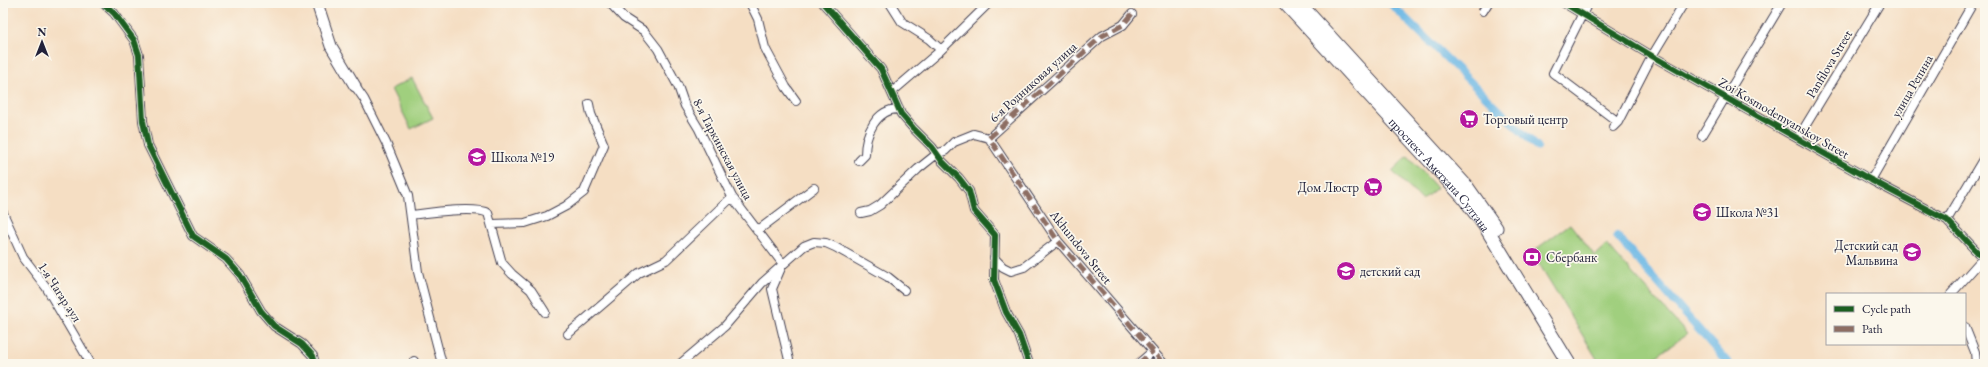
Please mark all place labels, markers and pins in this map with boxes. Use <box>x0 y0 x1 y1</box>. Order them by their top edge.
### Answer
supermarket icon: Торговый центр <box>1458 108 1480 130</box>
place label: Торговый центр <box>1483 111 1568 128</box>
school or university icon: Школа №19 <box>466 146 488 168</box>
place label: Школа №19 <box>491 149 555 166</box>
supermarket icon: Дом Люстр <box>1362 176 1384 198</box>
place label: Дом Люстр <box>1298 179 1359 196</box>
school or university icon: Школа №31 <box>1691 201 1713 223</box>
place label: Школа №31 <box>1716 204 1779 221</box>
place label: Детский сад Мальвина <box>1835 237 1899 269</box>
school or university icon: Детский сад Мальвина <box>1901 241 1923 263</box>
bank icon: Сбербанк <box>1521 246 1543 268</box>
place label: Сбербанк <box>1546 249 1598 266</box>
school or university icon: детский сад <box>1335 260 1357 282</box>
place label: детский сад <box>1360 263 1420 280</box>

